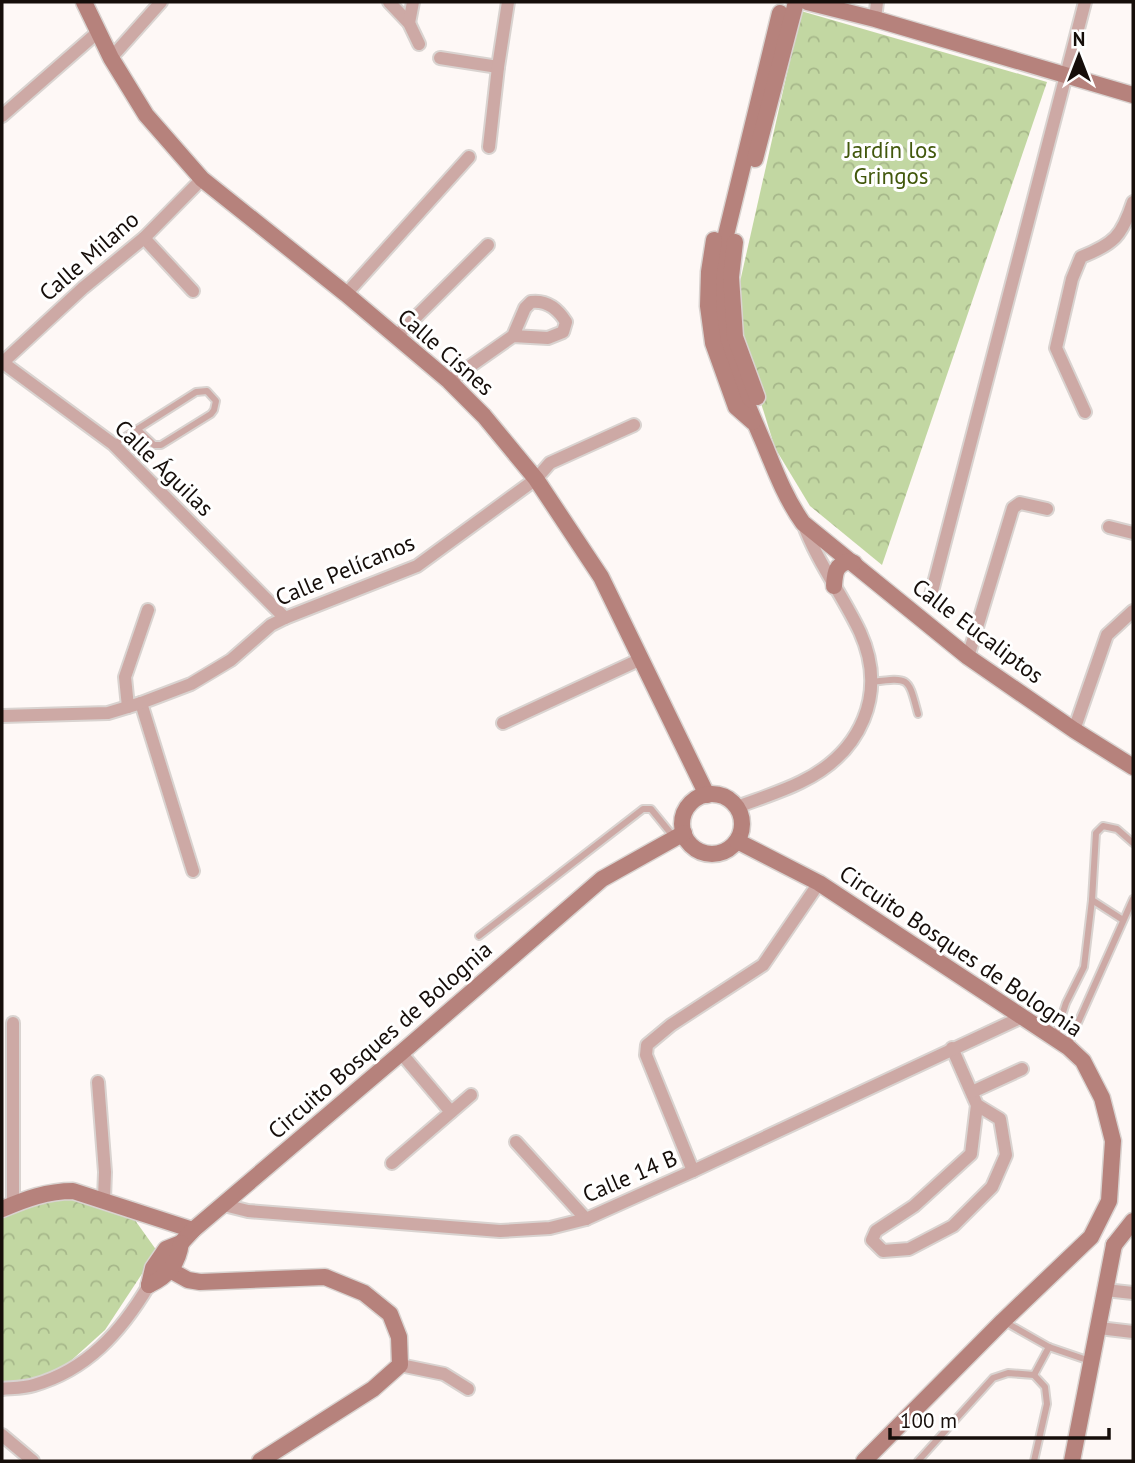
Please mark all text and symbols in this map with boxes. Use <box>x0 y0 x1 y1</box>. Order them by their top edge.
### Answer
north arrow <box>1044 21 1114 91</box>
text: N <box>1073 27 1085 51</box>
park label: Jardín los Gringos <box>844 135 937 190</box>
street label: Calle Milano <box>33 204 145 307</box>
street label: Calle Cisnes <box>392 302 500 401</box>
street label: Calle Águilas <box>109 413 220 522</box>
street label: Calle Pelícanos <box>271 527 419 612</box>
street label: Calle Eucaliptos <box>907 572 1050 689</box>
street label: Circuito Bosques de Bolognia <box>834 858 1088 1043</box>
street label: Circuito Bosques de Bolognia <box>262 934 498 1145</box>
street label: Calle 14 B <box>578 1143 682 1208</box>
scale bar <box>890 1396 1109 1440</box>
text: 100 m <box>900 1407 957 1434</box>

